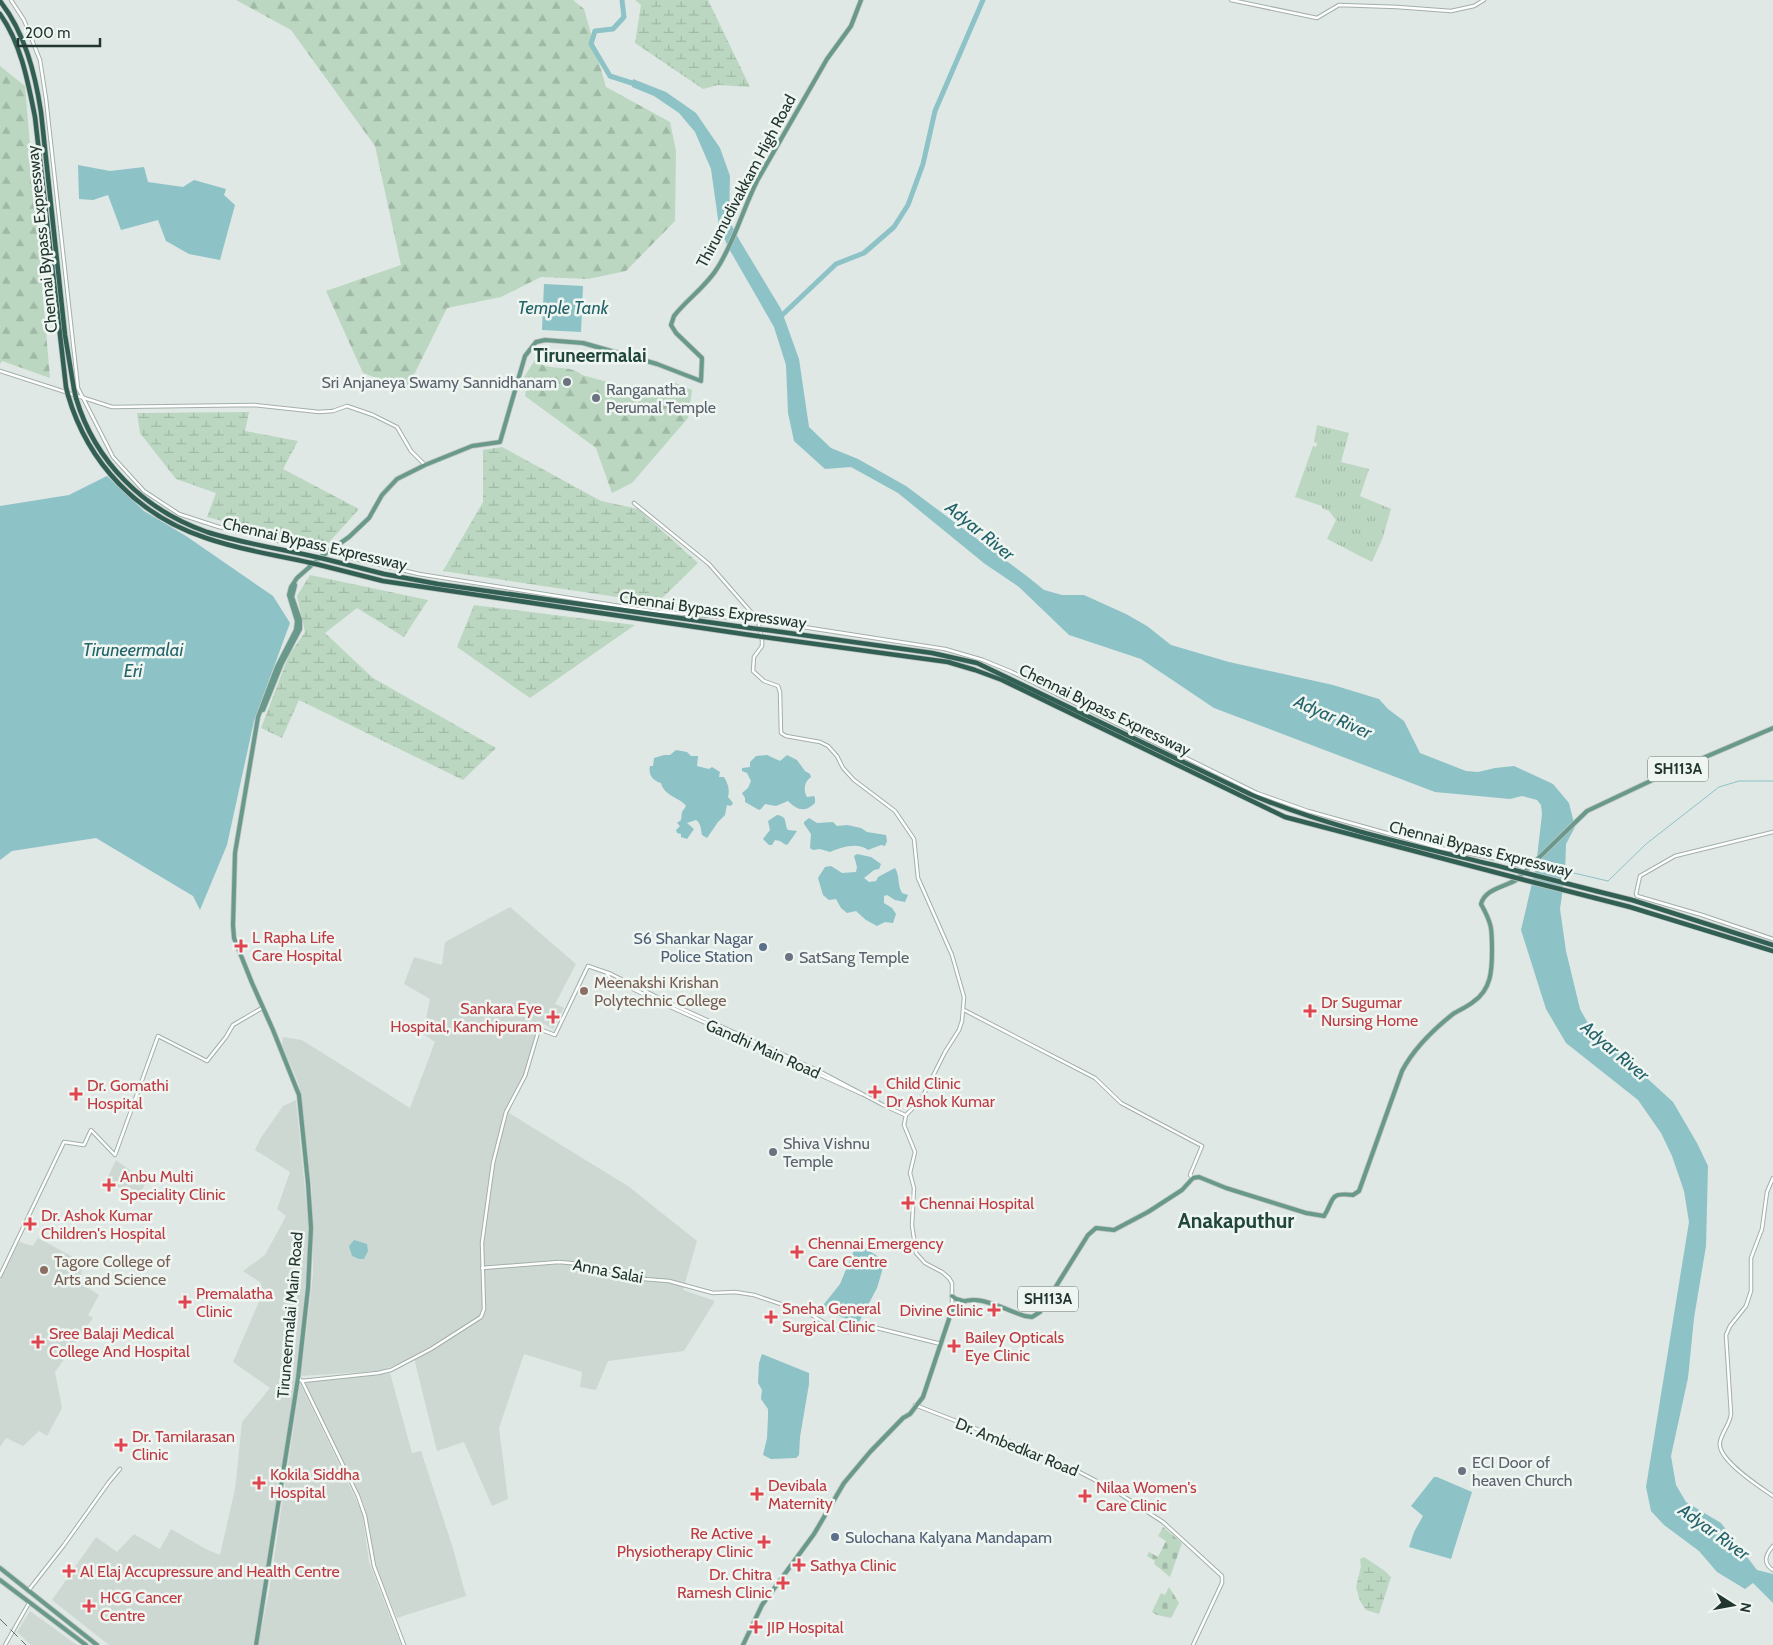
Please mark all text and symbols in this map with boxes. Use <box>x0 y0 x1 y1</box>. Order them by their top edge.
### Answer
scale bar <box>18 15 100 47</box>
text: 200 m <box>25 24 70 42</box>
street label: Thirumudivakkam High Road <box>692 91 800 271</box>
street label: Chennai Bypass Expressway <box>23 144 61 334</box>
water label: Temple Tank <box>518 297 610 319</box>
district label: Tiruneermalai <box>533 344 647 367</box>
place label: Sri Anjaneya Swamy Sannidhanam <box>321 373 557 392</box>
marker: Sri Anjaneya Swamy Sannidhanam <box>561 376 573 388</box>
place label: Ranganatha Perumal Temple <box>606 380 716 417</box>
marker: Ranganatha Perumal Temple <box>590 392 602 404</box>
water label: Adyar River <box>940 496 1020 566</box>
street label: Chennai Bypass Expressway <box>221 514 409 574</box>
street label: Chennai Bypass Expressway <box>618 587 808 633</box>
water label: Tiruneermalai Eri <box>83 639 184 682</box>
street label: Chennai Bypass Expressway <box>1016 660 1194 760</box>
water label: Adyar River <box>1290 690 1376 744</box>
road number: SH113A <box>1648 756 1708 782</box>
street label: Chennai Bypass Expressway <box>1387 817 1575 881</box>
place label: L Rapha Life Care Hospital <box>252 928 342 965</box>
place label: S6 Shankar Nagar Police Station <box>634 929 754 966</box>
marker: L Rapha Life Care Hospital <box>234 939 248 953</box>
marker: S6 Shankar Nagar Police Station <box>757 941 769 953</box>
place label: SatSang Temple <box>799 948 909 967</box>
marker: SatSang Temple <box>783 951 795 963</box>
place label: Meenakshi Krishan Polytechnic College <box>594 973 726 1010</box>
marker: Meenakshi Krishan Polytechnic College <box>578 985 590 997</box>
place label: Dr Sugumar Nursing Home <box>1321 993 1418 1030</box>
place label: Sankara Eye Hospital, Kanchipuram <box>390 999 542 1036</box>
marker: Dr Sugumar Nursing Home <box>1303 1004 1317 1018</box>
marker: Sankara Eye Hospital, Kanchipuram <box>546 1010 560 1024</box>
street label: Gandhi Main Road <box>703 1015 823 1083</box>
water label: Adyar River <box>1576 1016 1655 1087</box>
place label: Child Clinic Dr Ashok Kumar <box>886 1074 996 1111</box>
place label: Dr. Gomathi Hospital <box>87 1076 169 1113</box>
marker: Child Clinic Dr Ashok Kumar <box>868 1085 882 1099</box>
marker: Dr. Gomathi Hospital <box>69 1087 83 1101</box>
place label: Shiva Vishnu Temple <box>783 1134 870 1171</box>
marker: Shiva Vishnu Temple <box>767 1146 779 1158</box>
place label: Anbu Multi Speciality Clinic <box>120 1167 226 1204</box>
marker: Anbu Multi Speciality Clinic <box>102 1178 116 1192</box>
place label: Chennai Hospital <box>919 1194 1034 1213</box>
marker: Chennai Hospital <box>901 1196 915 1210</box>
place label: Dr. Ashok Kumar Children's Hospital <box>41 1206 166 1243</box>
district label: Anakaputhur <box>1178 1208 1294 1233</box>
marker: Dr. Ashok Kumar Children's Hospital <box>23 1217 37 1231</box>
street label: Tiruneermalai Main Road <box>273 1231 307 1399</box>
place label: Chennai Emergency Care Centre <box>808 1234 944 1271</box>
marker: Chennai Emergency Care Centre <box>790 1245 804 1259</box>
place label: Tagore College of Arts and Science <box>54 1252 171 1289</box>
street label: Anna Salai <box>571 1255 645 1287</box>
marker: Tagore College of Arts and Science <box>38 1264 50 1276</box>
place label: Premalatha Clinic <box>196 1284 273 1321</box>
road number: SH113A <box>1018 1286 1078 1312</box>
marker: Premalatha Clinic <box>178 1295 192 1309</box>
place label: Sneha General Surgical Clinic <box>782 1299 881 1336</box>
place label: Divine Clinic <box>899 1301 983 1320</box>
marker: Divine Clinic <box>987 1303 1001 1317</box>
marker: Sneha General Surgical Clinic <box>764 1310 778 1324</box>
place label: Sree Balaji Medical College And Hospital <box>49 1324 190 1361</box>
place label: Bailey Opticals Eye Clinic <box>965 1328 1065 1365</box>
marker: Sree Balaji Medical College And Hospital <box>31 1335 45 1349</box>
marker: Bailey Opticals Eye Clinic <box>947 1339 961 1353</box>
street label: Dr. Ambedkar Road <box>953 1414 1081 1480</box>
place label: Dr. Tamilarasan Clinic <box>132 1427 235 1464</box>
marker: Dr. Tamilarasan Clinic <box>114 1438 128 1452</box>
place label: ECI Door of heaven Church <box>1472 1453 1572 1490</box>
place label: Kokila Siddha Hospital <box>270 1465 360 1502</box>
marker: ECI Door of heaven Church <box>1456 1465 1468 1477</box>
marker: Kokila Siddha Hospital <box>252 1476 266 1490</box>
place label: Devibala Maternity <box>768 1476 833 1513</box>
place label: Nilaa Women's Care Clinic <box>1096 1478 1197 1515</box>
marker: Devibala Maternity <box>750 1487 764 1501</box>
marker: Nilaa Women's Care Clinic <box>1078 1489 1092 1503</box>
water label: Adyar River <box>1674 1498 1755 1566</box>
place label: Re Active Physiotherapy Clinic <box>617 1524 753 1561</box>
place label: Sulochana Kalyana Mandapam <box>845 1528 1052 1547</box>
marker: Sulochana Kalyana Mandapam <box>829 1531 841 1543</box>
marker: Re Active Physiotherapy Clinic <box>757 1535 771 1549</box>
place label: Sathya Clinic <box>810 1556 897 1575</box>
marker: Sathya Clinic <box>792 1558 806 1572</box>
place label: Al Elaj Accupressure and Health Centre <box>80 1562 340 1581</box>
marker: Al Elaj Accupressure and Health Centre <box>62 1564 76 1578</box>
place label: Dr. Chitra Ramesh Clinic <box>677 1565 772 1602</box>
marker: Dr. Chitra Ramesh Clinic <box>776 1576 790 1590</box>
north arrow <box>1708 1580 1758 1630</box>
place label: HCG Cancer Centre <box>100 1588 183 1625</box>
marker: HCG Cancer Centre <box>82 1599 96 1613</box>
text: N <box>1736 1601 1756 1614</box>
place label: JIP Hospital <box>766 1618 844 1637</box>
marker: JIP Hospital <box>749 1620 763 1634</box>

